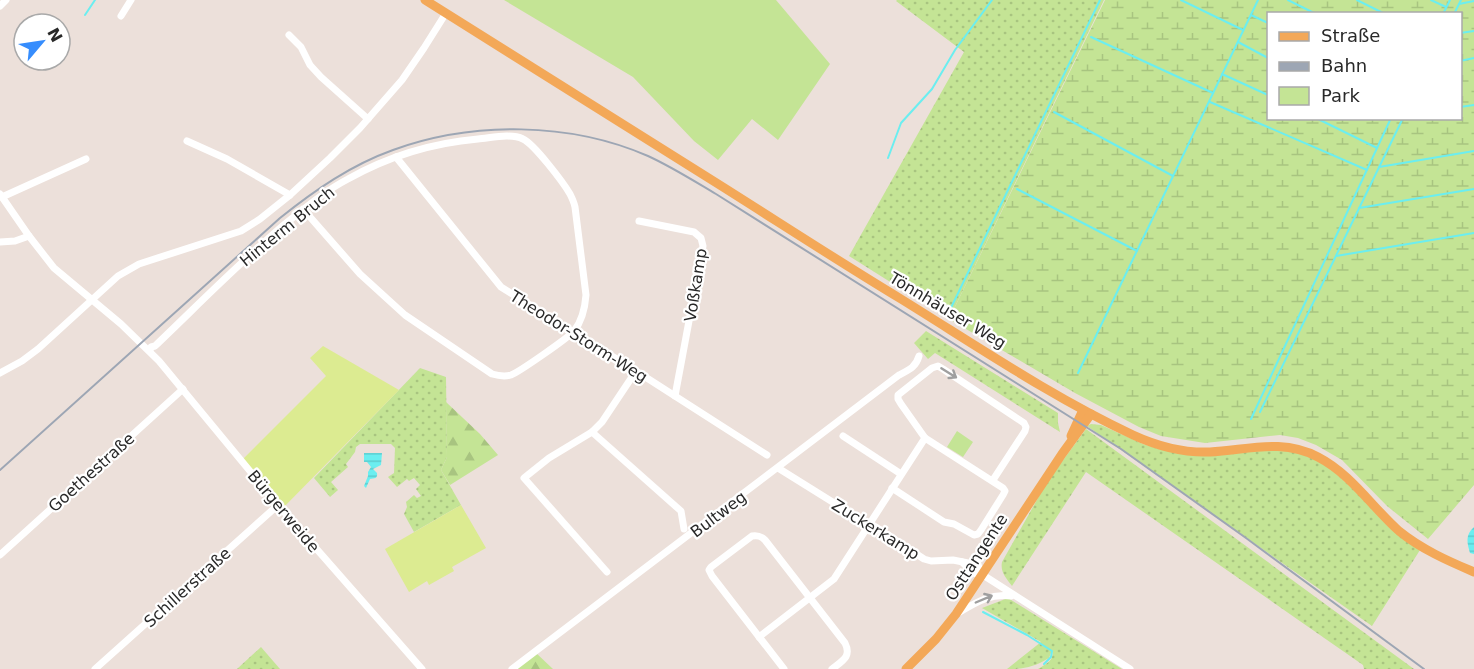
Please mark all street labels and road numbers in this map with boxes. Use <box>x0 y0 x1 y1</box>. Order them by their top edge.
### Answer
street label: Hinterm Bruch <box>236 182 339 270</box>
street label: Voßkamp <box>680 247 711 323</box>
street label: Tönnhäuser Weg <box>885 268 1009 353</box>
street label: Theodor-Storm-Weg <box>505 286 651 387</box>
street label: Goethestraße <box>44 429 138 516</box>
street label: Bürgerweide <box>244 466 323 556</box>
street label: Bultweg <box>687 487 750 542</box>
street label: Zuckerkamp <box>828 495 923 564</box>
street label: Osttangente <box>941 510 1012 604</box>
street label: Schillerstraße <box>140 544 234 631</box>

